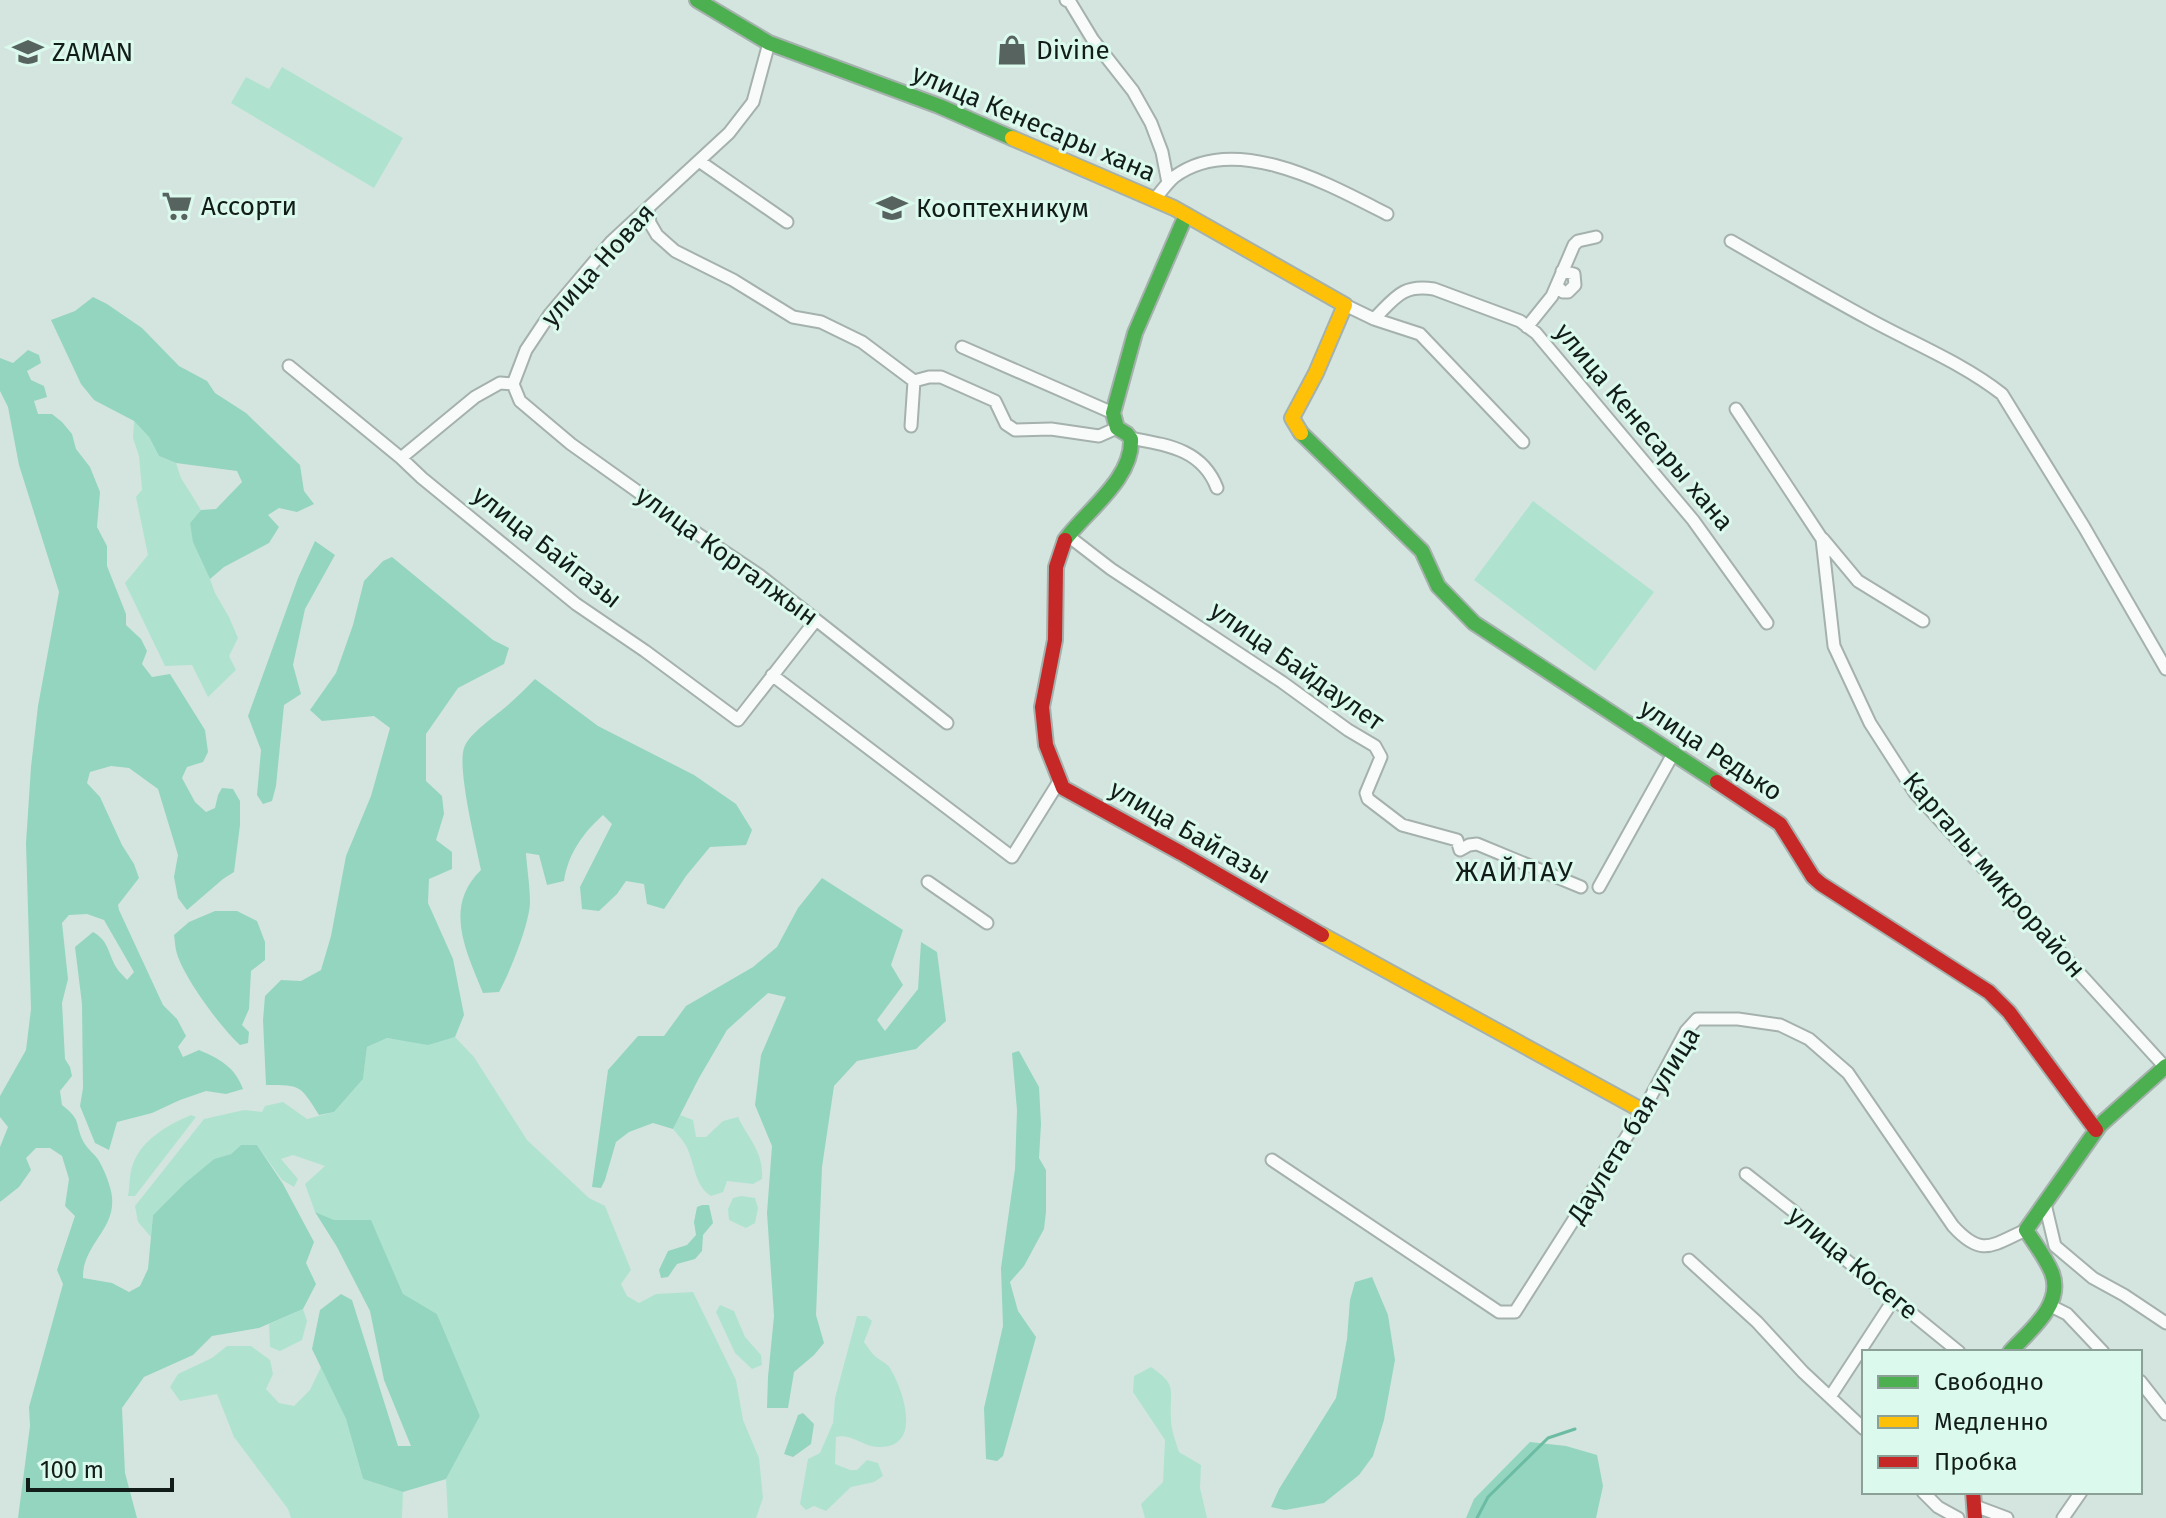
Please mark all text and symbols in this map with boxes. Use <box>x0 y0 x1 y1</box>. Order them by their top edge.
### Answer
shop icon: Divine <box>995 33 1029 67</box>
school or university icon: ZAMAN <box>11 35 45 69</box>
place label: Divine <box>1036 35 1110 66</box>
place label: ZAMAN <box>52 37 133 68</box>
street label: улица Кенесары хана <box>907 58 1161 188</box>
supermarket icon: Ассорти <box>160 189 194 223</box>
place label: Ассорти <box>201 191 297 222</box>
school or university icon: Кооптехникум <box>875 191 909 225</box>
place label: Кооптехникум <box>916 193 1089 224</box>
street label: улица Новая <box>535 197 661 333</box>
street label: улица Кенесары хана <box>1548 317 1740 537</box>
street label: улица Байгазы <box>466 479 628 615</box>
street label: улица Коргалжын <box>630 480 824 632</box>
street label: улица Байдаулет <box>1204 594 1390 738</box>
street label: улица Редько <box>1634 692 1788 808</box>
street label: Каргалы микрорайон <box>1896 766 2092 984</box>
street label: улица Байгазы <box>1104 773 1276 891</box>
district label: ЖАЙЛАУ <box>1455 855 1575 888</box>
street label: Даулета бая улица <box>1561 1021 1707 1229</box>
street label: улица Косеге <box>1782 1200 1924 1326</box>
legend <box>1862 1350 2142 1494</box>
text: Свободно <box>1934 1368 2044 1396</box>
text: Медленно <box>1934 1408 2048 1436</box>
scale bar <box>28 1442 172 1492</box>
text: Пробка <box>1934 1448 2018 1476</box>
text: 100 m <box>40 1456 104 1484</box>

